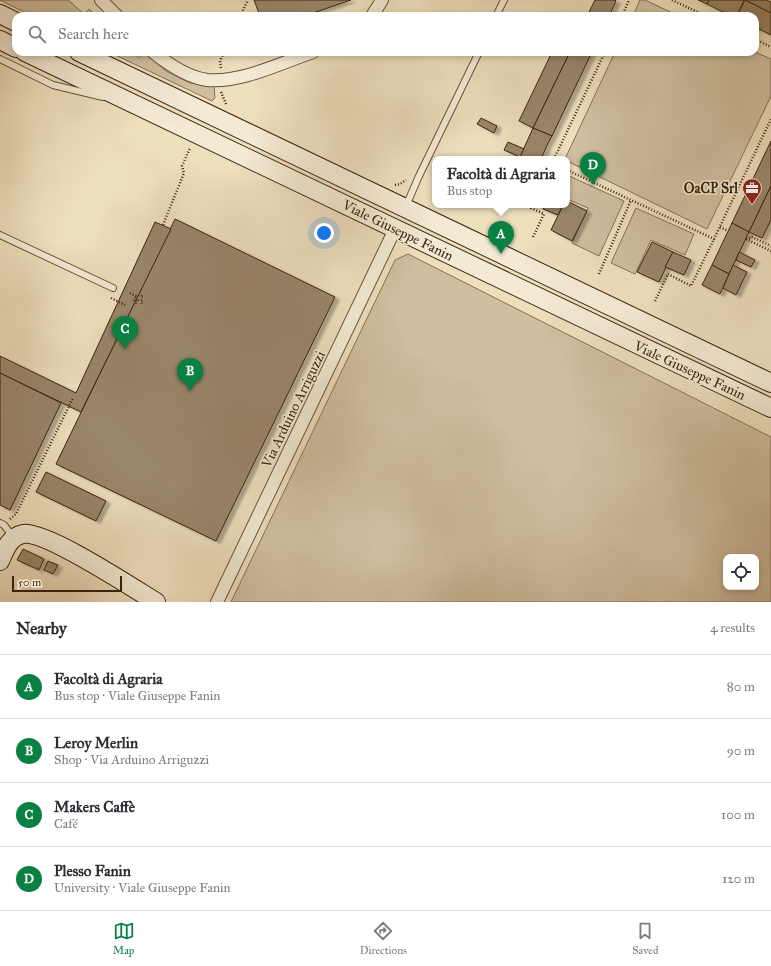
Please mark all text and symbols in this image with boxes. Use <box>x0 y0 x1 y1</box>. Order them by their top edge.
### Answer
search box <box>12 12 759 56</box>
icon: search <box>26 23 48 45</box>
text: Search here <box>58 25 129 43</box>
pin: D <box>580 152 606 185</box>
popup <box>432 156 570 208</box>
text: Facoltà di Agraria <box>447 165 555 183</box>
office icon: OaCP Srl <box>741 177 763 205</box>
place label: OaCP Srl <box>684 180 739 197</box>
text: Bus stop <box>447 183 492 199</box>
street label: Viale Giuseppe Fanin <box>339 196 456 265</box>
pin: A <box>488 221 514 254</box>
your location <box>314 223 334 243</box>
house number: 43 <box>132 290 144 304</box>
pin: C <box>112 316 138 349</box>
street label: Viale Giuseppe Fanin <box>630 337 749 404</box>
street label: Via Arduino Arriguzzi <box>257 348 329 471</box>
pin: B <box>177 358 203 391</box>
map controls <box>723 554 759 590</box>
button: locate <box>723 554 759 590</box>
scale bar <box>12 574 122 593</box>
text: 50 m <box>18 576 41 589</box>
text: Nearby <box>16 618 67 639</box>
text: 4 results <box>710 620 755 636</box>
text: Facoltà di Agraria <box>54 670 163 688</box>
text: A <box>25 679 33 695</box>
text: 80 m <box>727 679 755 695</box>
text: Bus stop · Viale Giuseppe Fanin <box>54 688 220 704</box>
text: Leroy Merlin <box>54 734 138 752</box>
text: B <box>25 743 33 759</box>
text: 90 m <box>727 743 755 759</box>
text: Shop · Via Arduino Arriguzzi <box>54 752 209 768</box>
text: Makers Caffè <box>54 798 135 816</box>
text: C <box>25 807 33 823</box>
text: 100 m <box>721 807 755 823</box>
text: Café <box>54 816 78 832</box>
text: Plesso Fanin <box>54 862 131 880</box>
text: D <box>24 871 34 887</box>
text: 120 m <box>722 871 755 887</box>
text: University · Viale Giuseppe Fanin <box>54 880 231 896</box>
tab: Map <box>113 920 135 957</box>
tab: Directions <box>360 920 407 957</box>
tab: Saved <box>632 920 658 957</box>

